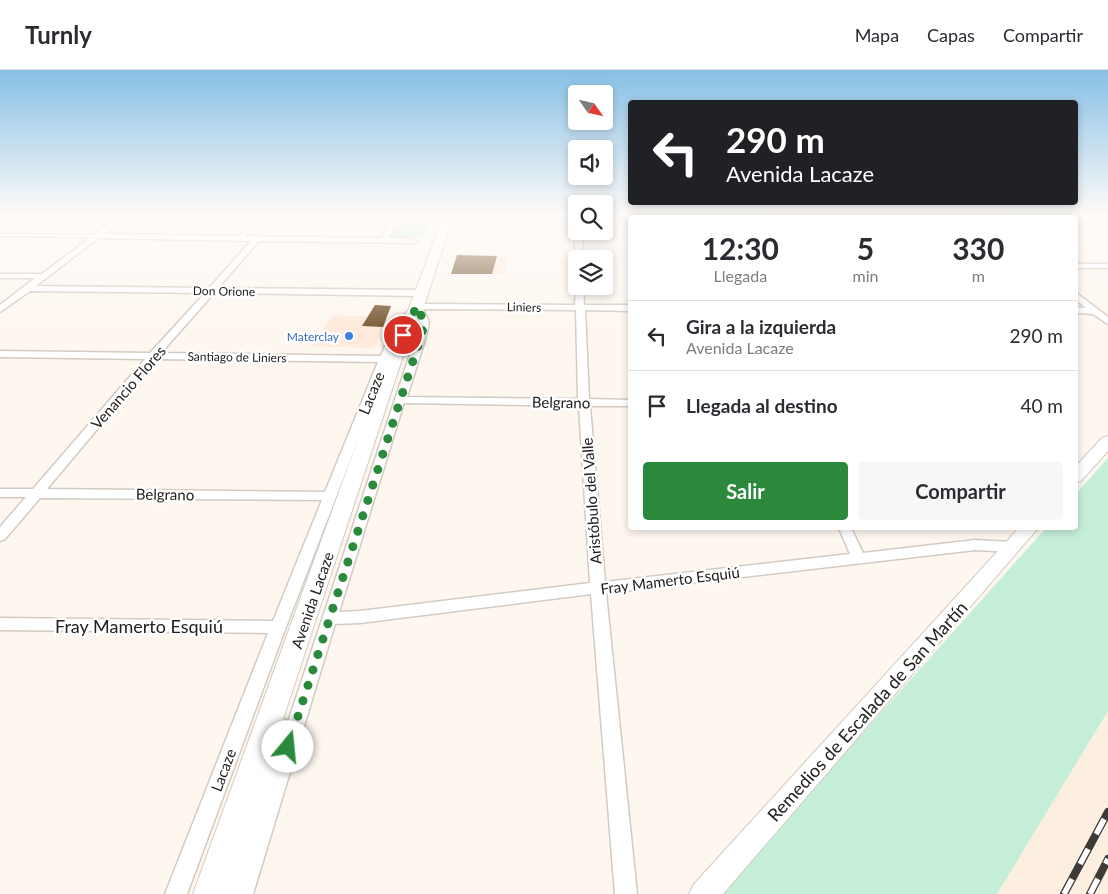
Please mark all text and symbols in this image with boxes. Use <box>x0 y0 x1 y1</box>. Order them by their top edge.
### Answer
text: Turnly <box>25 20 92 49</box>
text: Mapa <box>855 24 899 46</box>
text: Capas <box>927 24 975 46</box>
text: Compartir <box>1003 24 1083 46</box>
north arrow <box>568 85 612 130</box>
map controls <box>568 85 613 295</box>
text: 290 m <box>726 118 825 160</box>
icon: left <box>643 120 708 185</box>
button: sound <box>568 140 613 185</box>
text: Avenida Lacaze <box>726 160 874 187</box>
button: search <box>568 195 613 240</box>
text: 12:30 <box>702 230 779 266</box>
text: 5 <box>857 230 874 266</box>
text: 330 <box>952 230 1004 266</box>
button: layers <box>568 250 613 295</box>
text: Llegada <box>713 266 767 285</box>
text: min <box>853 266 879 285</box>
text: m <box>972 266 985 285</box>
street label: Don Orione <box>193 283 255 299</box>
street label: Liniers <box>507 299 541 315</box>
pin <box>382 314 424 356</box>
text: Gira a la izquierda <box>686 315 836 338</box>
icon: arrive <box>389 321 417 349</box>
icon: left <box>643 322 671 350</box>
text: 290 m <box>1009 324 1063 347</box>
place label: Materclay <box>287 329 340 344</box>
marker: Materclay <box>343 330 355 342</box>
text: Avenida Lacaze <box>686 338 794 357</box>
street label: Venancio Flores <box>87 342 169 432</box>
street label: Santiago de Liniers <box>187 349 287 365</box>
street label: Lacaze <box>354 369 388 417</box>
street label: Belgrano <box>532 392 590 412</box>
icon: arrive <box>643 392 671 420</box>
text: Llegada al destino <box>686 394 838 417</box>
text: 40 m <box>1020 394 1063 417</box>
street label: Aristóbulo del Valle <box>578 437 604 565</box>
button: Salir <box>643 462 848 520</box>
button: Compartir <box>858 462 1063 520</box>
street label: Belgrano <box>136 484 194 504</box>
street label: Avenida Lacaze <box>287 549 337 651</box>
street label: Fray Mamerto Esquiú <box>599 563 741 597</box>
street label: Remedios de Escalada de San Martín <box>762 596 972 826</box>
street label: Fray Mamerto Esquiú <box>55 615 223 637</box>
position arrow <box>261 720 313 772</box>
street label: Lacaze <box>207 746 239 794</box>

